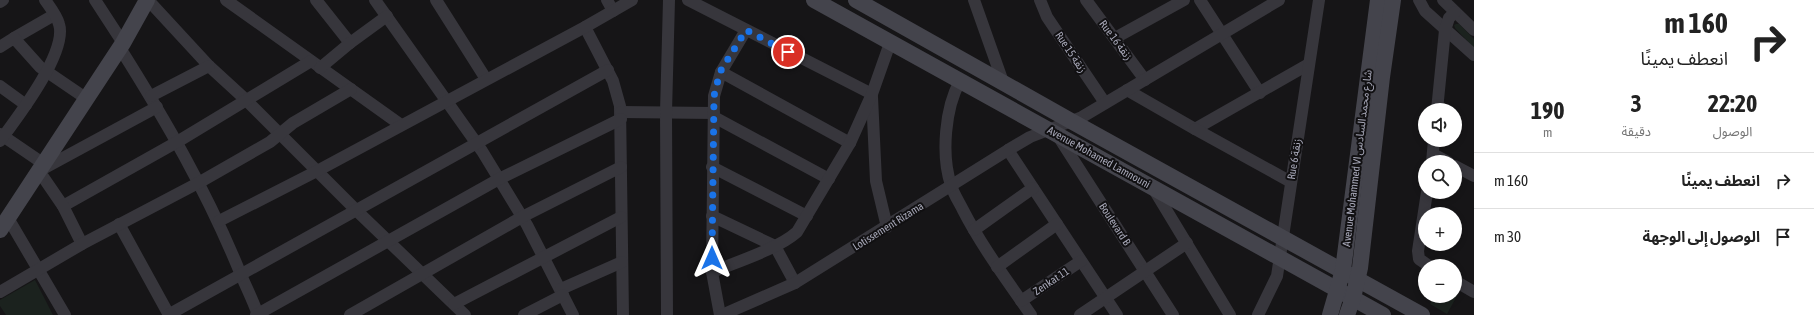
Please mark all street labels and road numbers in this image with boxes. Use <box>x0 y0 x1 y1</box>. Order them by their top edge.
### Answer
street label: Rue 16 زنقة <box>1096 18 1135 63</box>
street label: Rue 15 زنقة <box>1052 29 1089 75</box>
street label: Avenue Mohammed VI شارع محمد السادس <box>1340 68 1376 247</box>
street label: Avenue Mohamed Lamnouni <box>1046 124 1152 190</box>
street label: Rue 6 زنقة <box>1285 138 1304 181</box>
street label: Lotissement Rizama <box>850 199 926 253</box>
street label: Boulevard B <box>1097 201 1134 248</box>
street label: Zenkat 11 <box>1031 265 1071 297</box>

